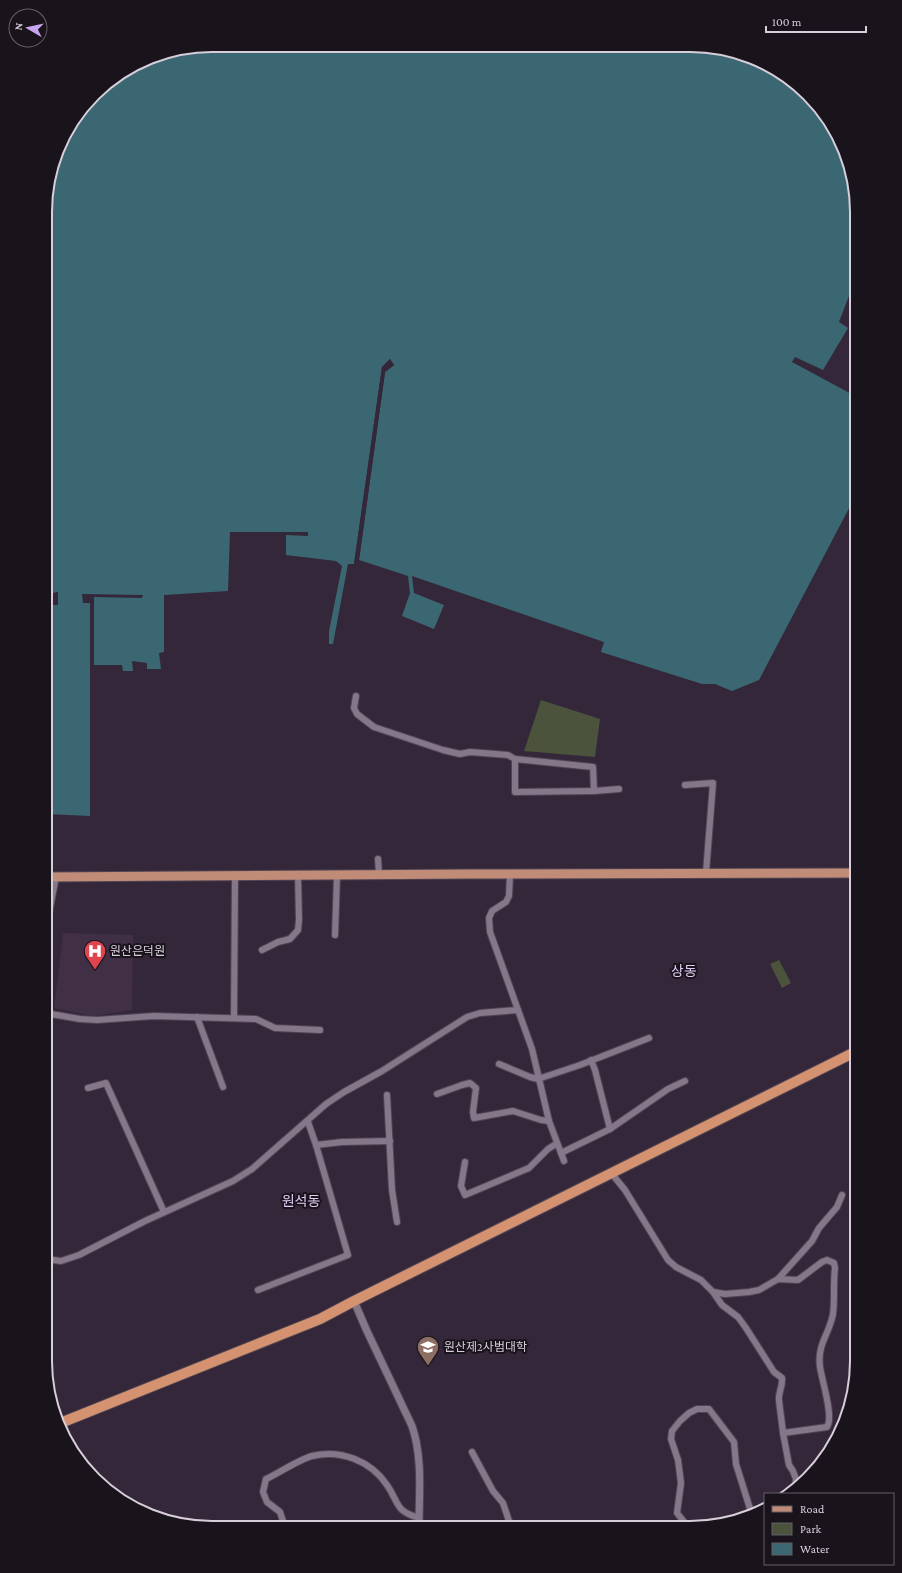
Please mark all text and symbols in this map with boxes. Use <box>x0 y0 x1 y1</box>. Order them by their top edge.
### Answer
north arrow <box>8 8 48 48</box>
scale bar <box>766 8 866 34</box>
text: 100 m <box>772 15 802 29</box>
text: N <box>12 21 25 31</box>
hospital icon: 원산은덕원 <box>82 938 108 971</box>
place label: 원산은덕원 <box>110 944 165 958</box>
district label: 상동 <box>671 963 697 979</box>
district label: 원석동 <box>282 1193 320 1209</box>
school or university icon: 원산제2사범대학 <box>415 1334 441 1367</box>
place label: 원산제2사범대학 <box>444 1340 527 1354</box>
legend <box>764 1493 894 1565</box>
text: Road <box>800 1502 825 1516</box>
text: Park <box>800 1522 822 1536</box>
text: Water <box>800 1542 830 1556</box>

